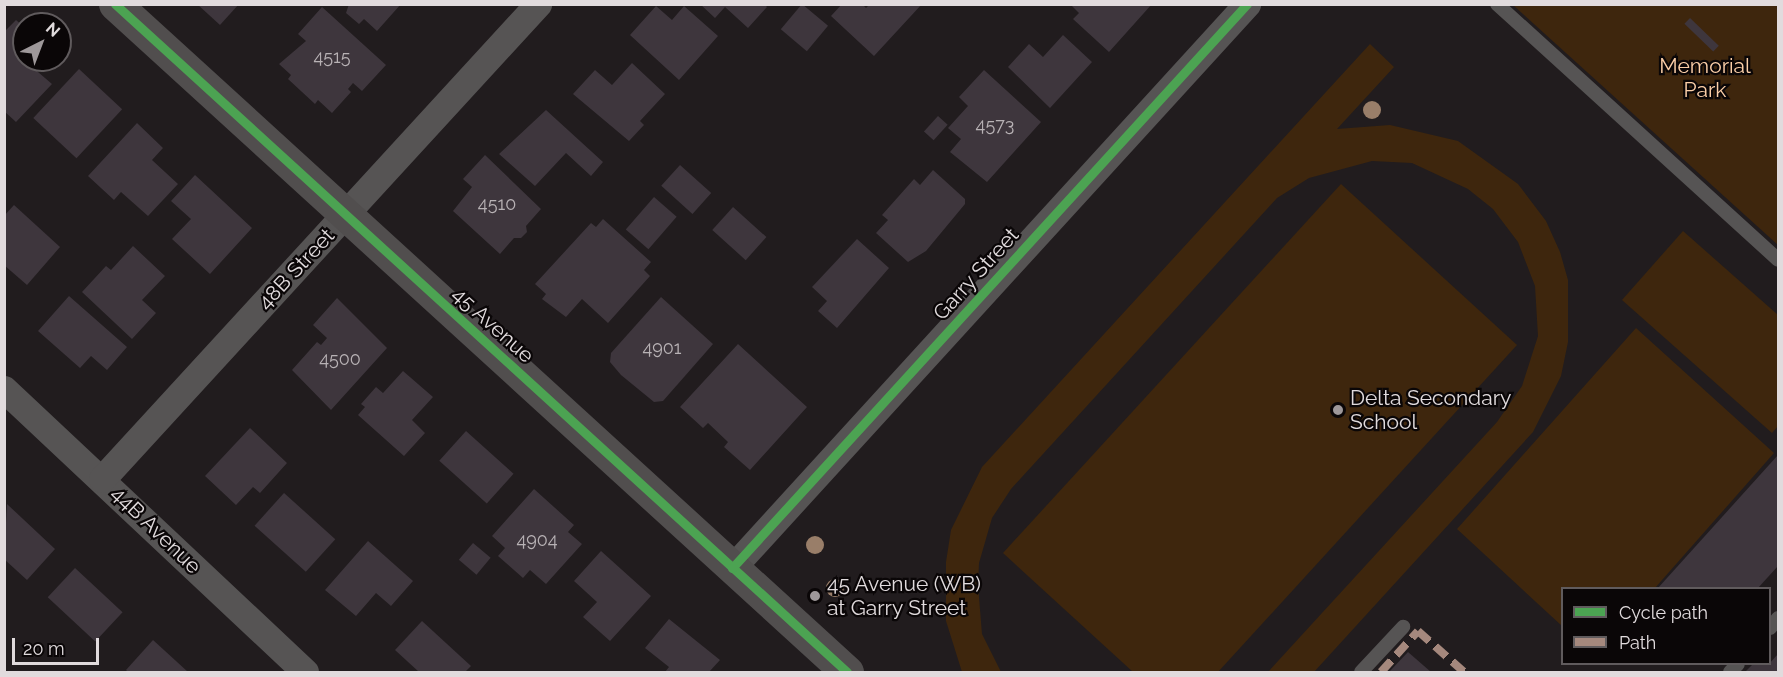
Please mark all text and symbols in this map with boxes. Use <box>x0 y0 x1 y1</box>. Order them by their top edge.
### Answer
north arrow <box>12 12 72 72</box>
text: N <box>42 19 64 41</box>
house number: 4515 <box>313 46 351 68</box>
park label: Memorial Park <box>1659 53 1751 103</box>
house number: 4573 <box>976 114 1014 136</box>
house number: 4510 <box>478 193 516 215</box>
street label: Garry Street <box>928 222 1024 326</box>
street label: 48B Street <box>252 223 340 315</box>
street label: 45 Avenue <box>447 282 539 368</box>
house number: 4901 <box>642 337 682 359</box>
house number: 4500 <box>319 348 361 370</box>
place label: Delta Secondary School <box>1350 385 1511 435</box>
marker: Delta Secondary School <box>1331 403 1345 417</box>
street label: 44B Avenue <box>106 481 206 579</box>
house number: 4904 <box>516 529 558 551</box>
place label: 45 Avenue (WB) at Garry Street <box>827 571 982 621</box>
legend <box>1561 587 1771 665</box>
marker: 45 Avenue (WB) at Garry Street <box>808 589 822 603</box>
text: Cycle path <box>1619 602 1708 623</box>
scale bar <box>15 626 102 664</box>
text: Path <box>1619 632 1656 653</box>
text: 20 m <box>23 638 65 659</box>

